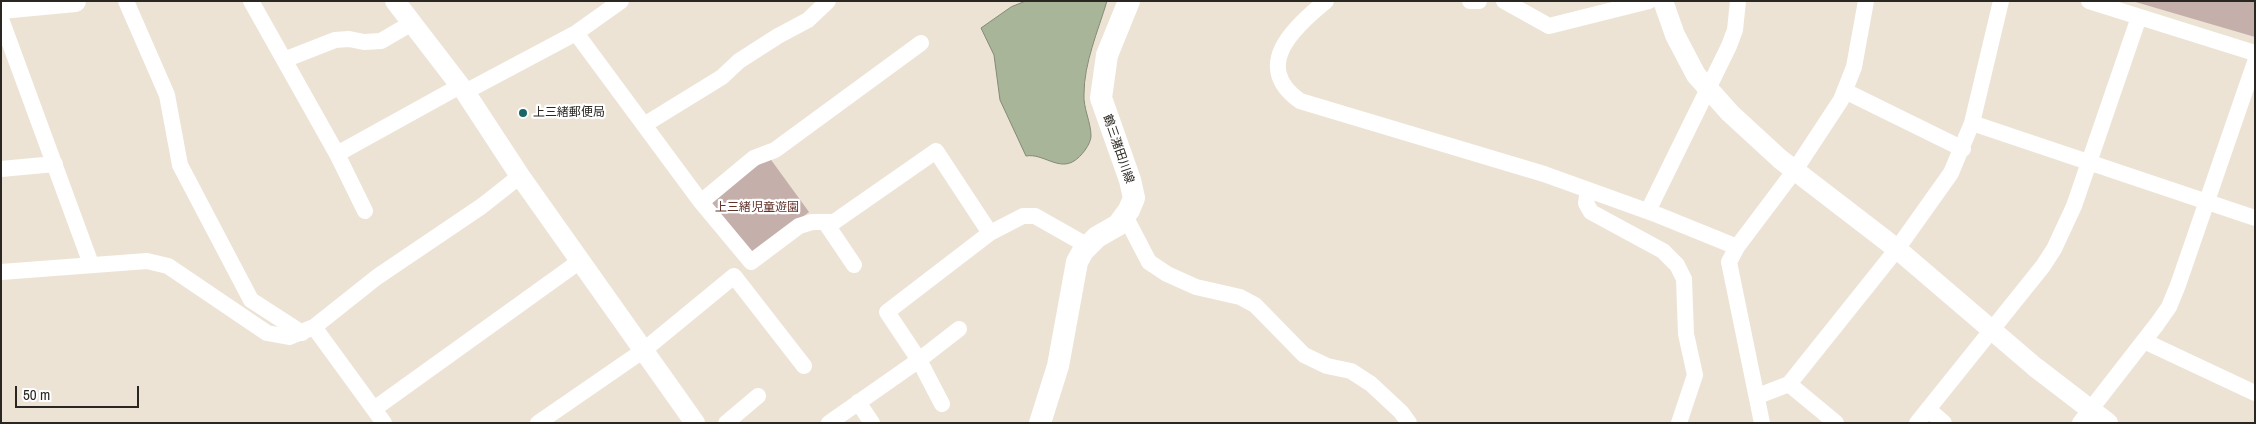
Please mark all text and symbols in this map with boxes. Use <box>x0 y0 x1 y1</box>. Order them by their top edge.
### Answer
place label: 上三緒郵便局 <box>533 106 605 120</box>
marker: 上三緒郵便局 <box>517 107 529 119</box>
street label: 鶴三潴田川線 <box>1099 113 1137 185</box>
park label: 上三緒児童遊園 <box>715 201 799 215</box>
scale bar <box>18 376 141 408</box>
text: 50 m <box>23 384 50 405</box>

